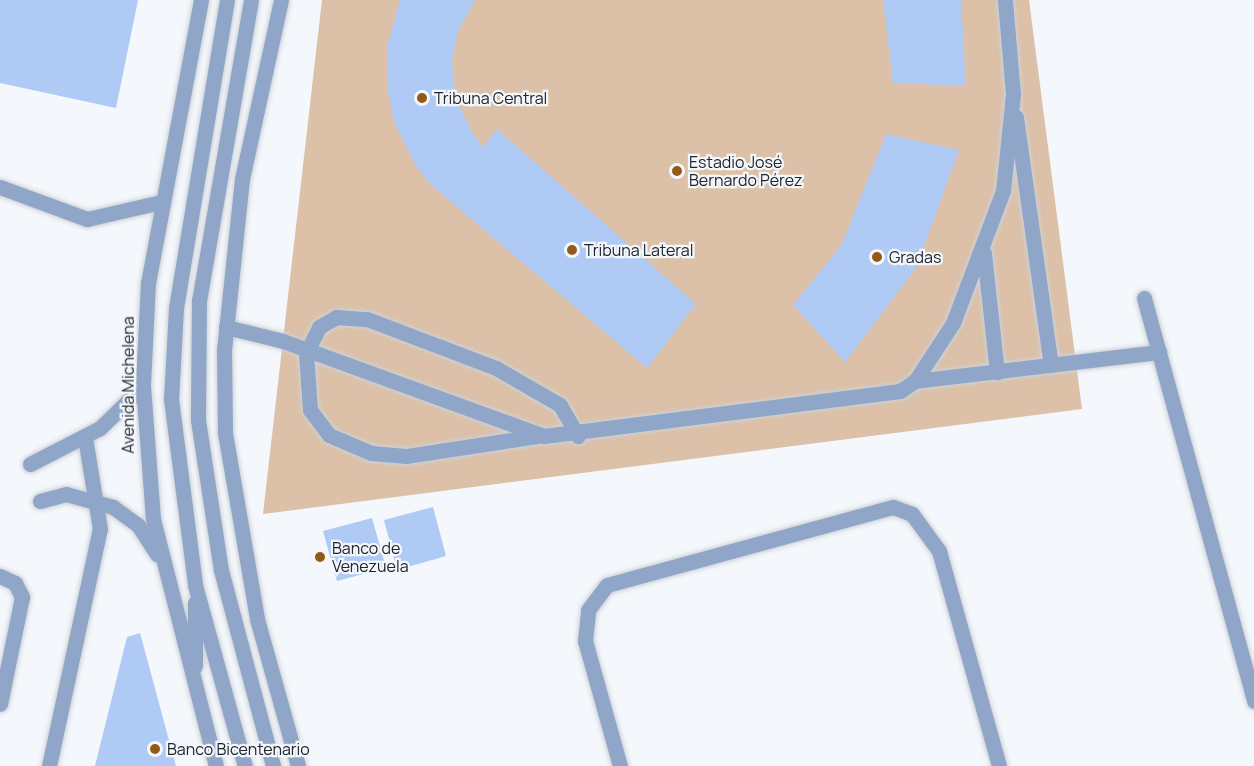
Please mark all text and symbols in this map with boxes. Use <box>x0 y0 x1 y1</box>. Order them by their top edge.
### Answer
place label: Tribuna Central <box>434 88 547 108</box>
marker: Tribuna Central <box>415 91 429 105</box>
place label: Estadio José Bernardo Pérez <box>689 152 803 190</box>
marker: Estadio José Bernardo Pérez <box>670 164 684 178</box>
place label: Tribuna Lateral <box>584 240 693 260</box>
marker: Tribuna Lateral <box>565 243 579 257</box>
place label: Gradas <box>889 247 941 267</box>
marker: Gradas <box>870 250 884 264</box>
street label: Avenida Michelena <box>118 316 138 454</box>
place label: Banco de Venezuela <box>332 538 409 576</box>
marker: Banco de Venezuela <box>313 550 327 564</box>
place label: Banco Bicentenario <box>167 739 310 759</box>
marker: Banco Bicentenario <box>148 742 162 756</box>

